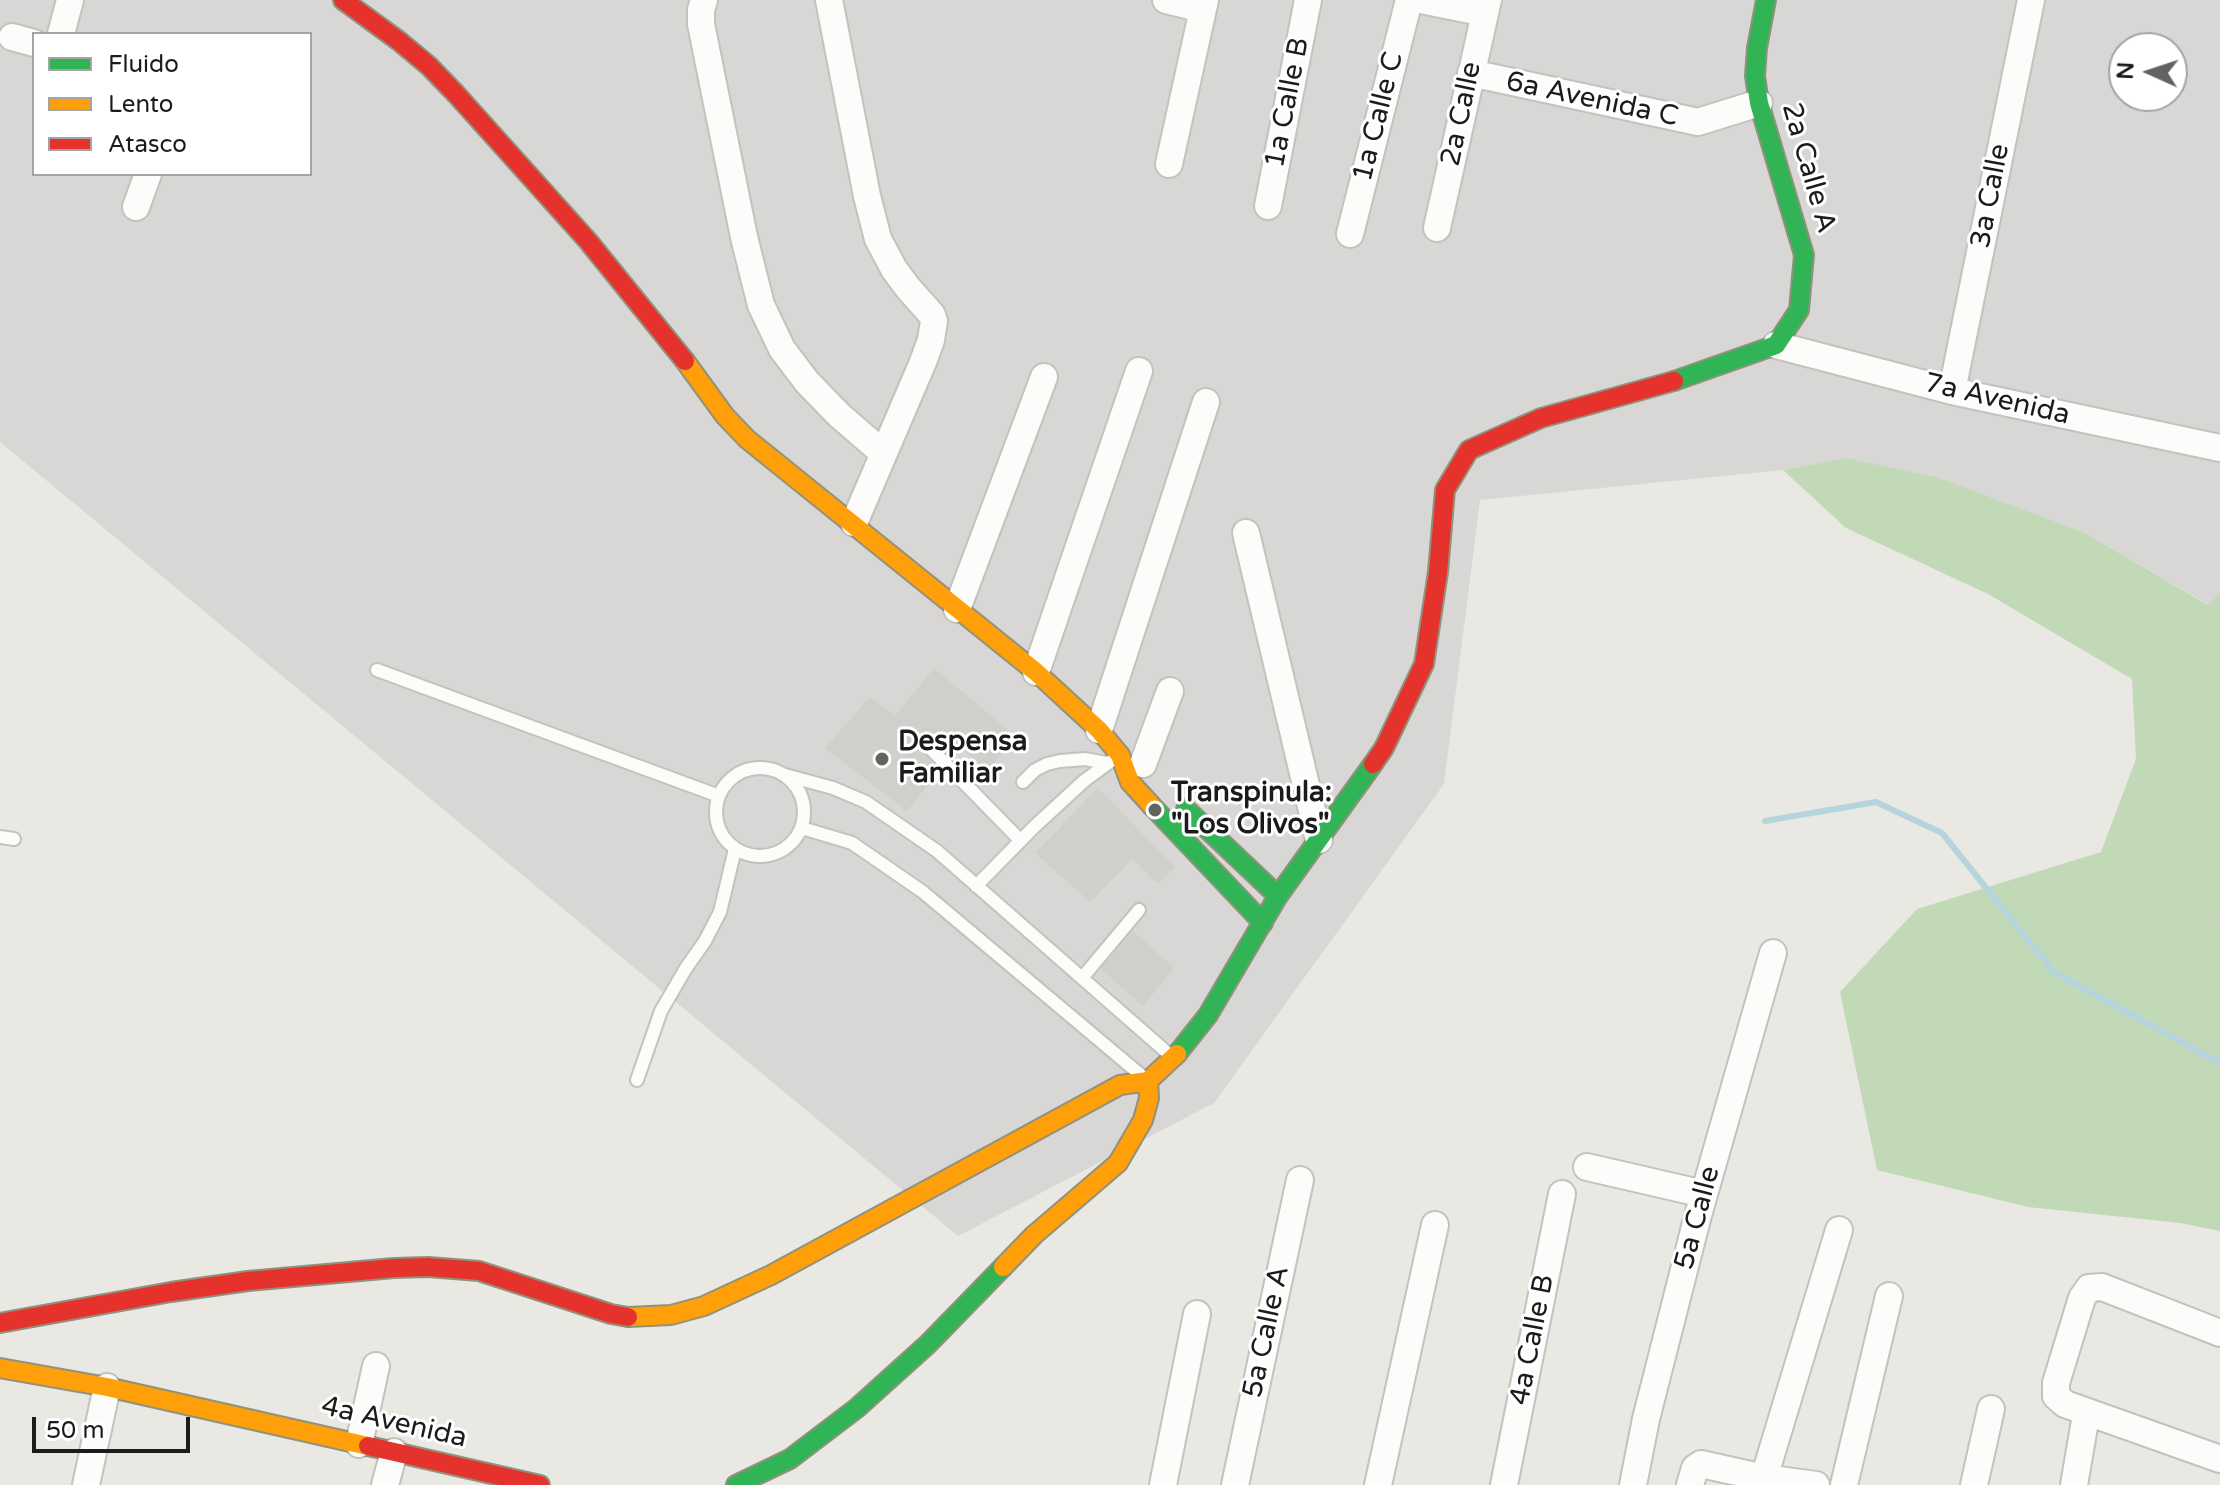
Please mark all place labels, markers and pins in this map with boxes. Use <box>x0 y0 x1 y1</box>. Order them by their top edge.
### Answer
place label: Despensa Familiar <box>898 726 1028 792</box>
marker: Despensa Familiar <box>873 750 891 768</box>
place label: Transpinula: "Los Olivos" <box>1171 777 1332 843</box>
marker: Transpinula: "Los Olivos" <box>1146 801 1164 819</box>

